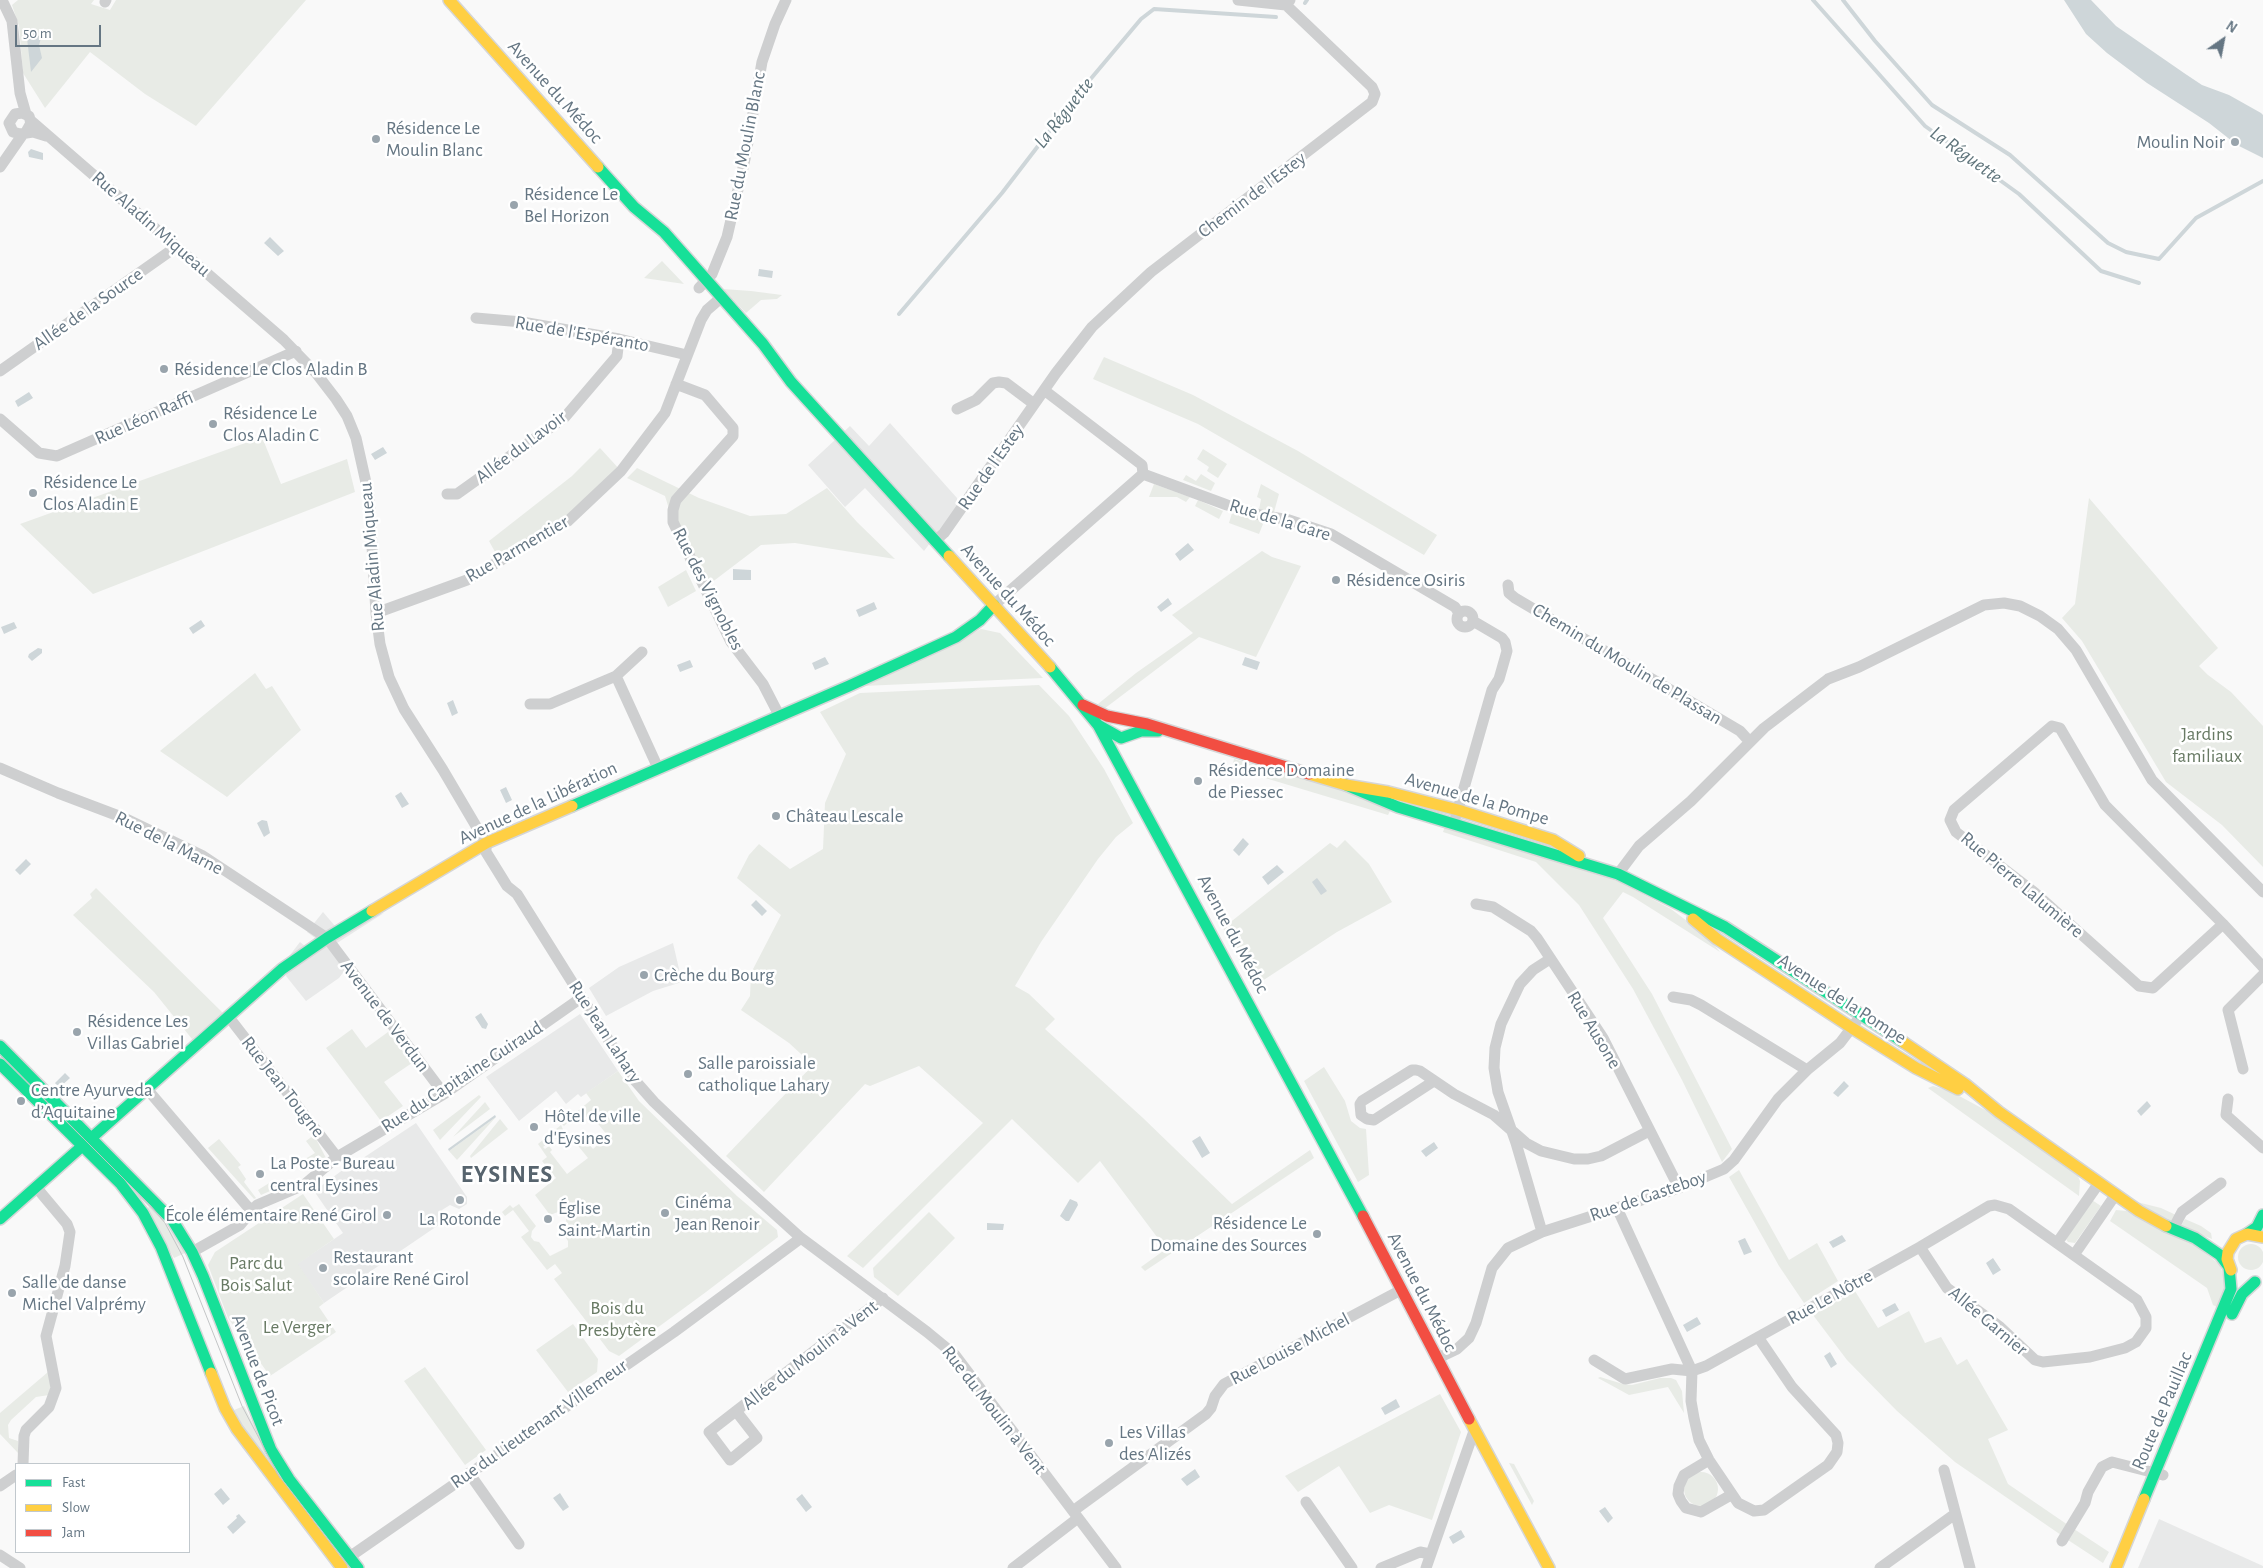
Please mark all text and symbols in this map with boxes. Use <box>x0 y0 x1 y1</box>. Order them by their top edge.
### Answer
scale bar <box>18 15 104 47</box>
north arrow <box>2198 15 2248 65</box>
text: N <box>2223 19 2239 36</box>
text: 50 m <box>23 26 52 41</box>
street label: Avenue du Médoc <box>503 36 607 148</box>
street label: Rue du Moulin Blanc <box>719 70 771 222</box>
water label: La Réguette <box>1029 73 1099 153</box>
place label: Résidence Le Moulin Blanc <box>386 117 482 161</box>
water label: La Réguette <box>1925 121 2007 189</box>
place label: Moulin Noir <box>2136 131 2225 153</box>
marker: Résidence Le Moulin Blanc <box>370 133 382 145</box>
marker: Moulin Noir <box>2229 136 2241 148</box>
street label: Chemin de l'Estey <box>1193 147 1311 243</box>
street label: Rue Aladin Miqueau <box>87 166 215 282</box>
place label: Résidence Le Bel Horizon <box>524 183 618 227</box>
marker: Résidence Le Bel Horizon <box>508 199 520 211</box>
street label: Allée de la Source <box>29 263 147 355</box>
street label: Rue de l'Espéranto <box>513 311 651 357</box>
place label: Résidence Le Clos Aladin B <box>174 358 367 380</box>
marker: Résidence Le Clos Aladin B <box>158 363 170 375</box>
street label: Rue Léon Raffi <box>91 386 197 450</box>
place label: Résidence Le Clos Aladin C <box>223 402 319 446</box>
street label: Allée du Lavoir <box>471 405 571 489</box>
marker: Résidence Le Clos Aladin C <box>207 418 219 430</box>
street label: Rue de l'Estey <box>953 419 1029 515</box>
place label: Résidence Le Clos Aladin E <box>43 471 138 515</box>
street label: Rue Aladin Miqueau <box>354 481 390 633</box>
marker: Résidence Le Clos Aladin E <box>27 487 39 499</box>
street label: Rue de la Gare <box>1227 494 1333 546</box>
street label: Rue Parmentier <box>461 510 573 588</box>
street label: Rue des Vignobles <box>667 524 749 654</box>
street label: Avenue du Médoc <box>956 539 1060 651</box>
place label: Résidence Osiris <box>1346 569 1465 591</box>
marker: Résidence Osiris <box>1330 574 1342 586</box>
street label: Chemin du Moulin de Plassan <box>1528 598 1726 730</box>
park label: Jardins familiaux <box>2172 723 2242 767</box>
street label: Avenue de la Libération <box>455 756 621 850</box>
place label: Résidence Domaine de Piessec <box>1208 759 1354 803</box>
street label: Avenue de la Pompe <box>1402 768 1552 830</box>
marker: Résidence Domaine de Piessec <box>1192 775 1204 787</box>
place label: Château Lescale <box>786 805 903 827</box>
street label: Rue de la Marne <box>111 806 227 880</box>
marker: Château Lescale <box>770 810 782 822</box>
street label: Rue Pierre Lalumière <box>1956 827 2088 943</box>
street label: Avenue du Médoc <box>1192 871 1274 997</box>
street label: Avenue de la Pompe <box>1773 949 1911 1049</box>
street label: Avenue de Verdun <box>336 956 434 1076</box>
place label: Crèche du Bourg <box>654 964 774 986</box>
marker: Crèche du Bourg <box>638 969 650 981</box>
street label: Rue Jean Lahary <box>564 977 646 1087</box>
street label: Rue Ausone <box>1562 987 1626 1073</box>
place label: Résidence Les Villas Gabriel <box>87 1010 188 1054</box>
street label: Rue du Capitaine Guiraud <box>377 1016 547 1138</box>
marker: Résidence Les Villas Gabriel <box>71 1026 83 1038</box>
street label: Rue Jean Tougne <box>236 1032 330 1142</box>
place label: Salle paroissiale catholique Lahary <box>698 1052 829 1096</box>
marker: Salle paroissiale catholique Lahary <box>682 1068 694 1080</box>
place label: Centre Ayurveda d’Aquitaine <box>31 1079 153 1123</box>
marker: Centre Ayurveda d’Aquitaine <box>15 1095 27 1107</box>
place label: Hôtel de ville d'Eysines <box>544 1105 641 1149</box>
marker: Hôtel de ville d'Eysines <box>528 1121 540 1133</box>
place label: La Poste - Bureau central Eysines <box>270 1152 395 1196</box>
district label: EYSINES <box>460 1161 554 1189</box>
street label: Rue de Gasteboy <box>1587 1165 1709 1227</box>
marker: La Poste - Bureau central Eysines <box>254 1168 266 1180</box>
place label: Cinéma Jean Renoir <box>675 1191 759 1235</box>
marker: La Rotonde <box>454 1194 466 1206</box>
place label: Église Saint-Martin <box>558 1197 651 1241</box>
place label: École élémentaire René Girol <box>165 1204 377 1226</box>
marker: Cinéma Jean Renoir <box>659 1207 671 1219</box>
place label: La Rotonde <box>419 1208 501 1230</box>
marker: École élémentaire René Girol <box>381 1209 393 1221</box>
place label: Résidence Le Domaine des Sources <box>1150 1212 1307 1256</box>
marker: Église Saint-Martin <box>542 1213 554 1225</box>
marker: Résidence Le Domaine des Sources <box>1311 1228 1323 1240</box>
street label: Avenue du Médoc <box>1382 1228 1462 1356</box>
place label: Restaurant scolaire René Girol <box>333 1246 469 1290</box>
park label: Parc du Bois Salut <box>220 1252 292 1296</box>
marker: Restaurant scolaire René Girol <box>317 1262 329 1274</box>
street label: Rue Le Nôtre <box>1783 1264 1877 1330</box>
place label: Salle de danse Michel Valprémy <box>22 1271 146 1315</box>
street label: Allée Garnier <box>1944 1281 2032 1361</box>
marker: Salle de danse Michel Valprémy <box>6 1287 18 1299</box>
street label: Allée du Moulin à Vent <box>738 1295 882 1415</box>
park label: Bois du Presbytère <box>578 1297 656 1341</box>
street label: Rue Louise Michel <box>1226 1308 1354 1390</box>
street label: Avenue de Picot <box>226 1311 290 1429</box>
park label: Le Verger <box>263 1316 331 1338</box>
street label: Rue du Moulin à Vent <box>937 1341 1051 1479</box>
street label: Route de Pauillac <box>2127 1348 2197 1474</box>
street label: Rue du Lieutenant Villemeur <box>446 1354 632 1494</box>
place label: Les Villas des Alizés <box>1119 1421 1191 1465</box>
marker: Les Villas des Alizés <box>1103 1437 1115 1449</box>
legend <box>15 1463 190 1553</box>
text: Fast <box>62 1475 85 1490</box>
text: Slow <box>62 1500 90 1515</box>
text: Jam <box>62 1525 85 1540</box>

